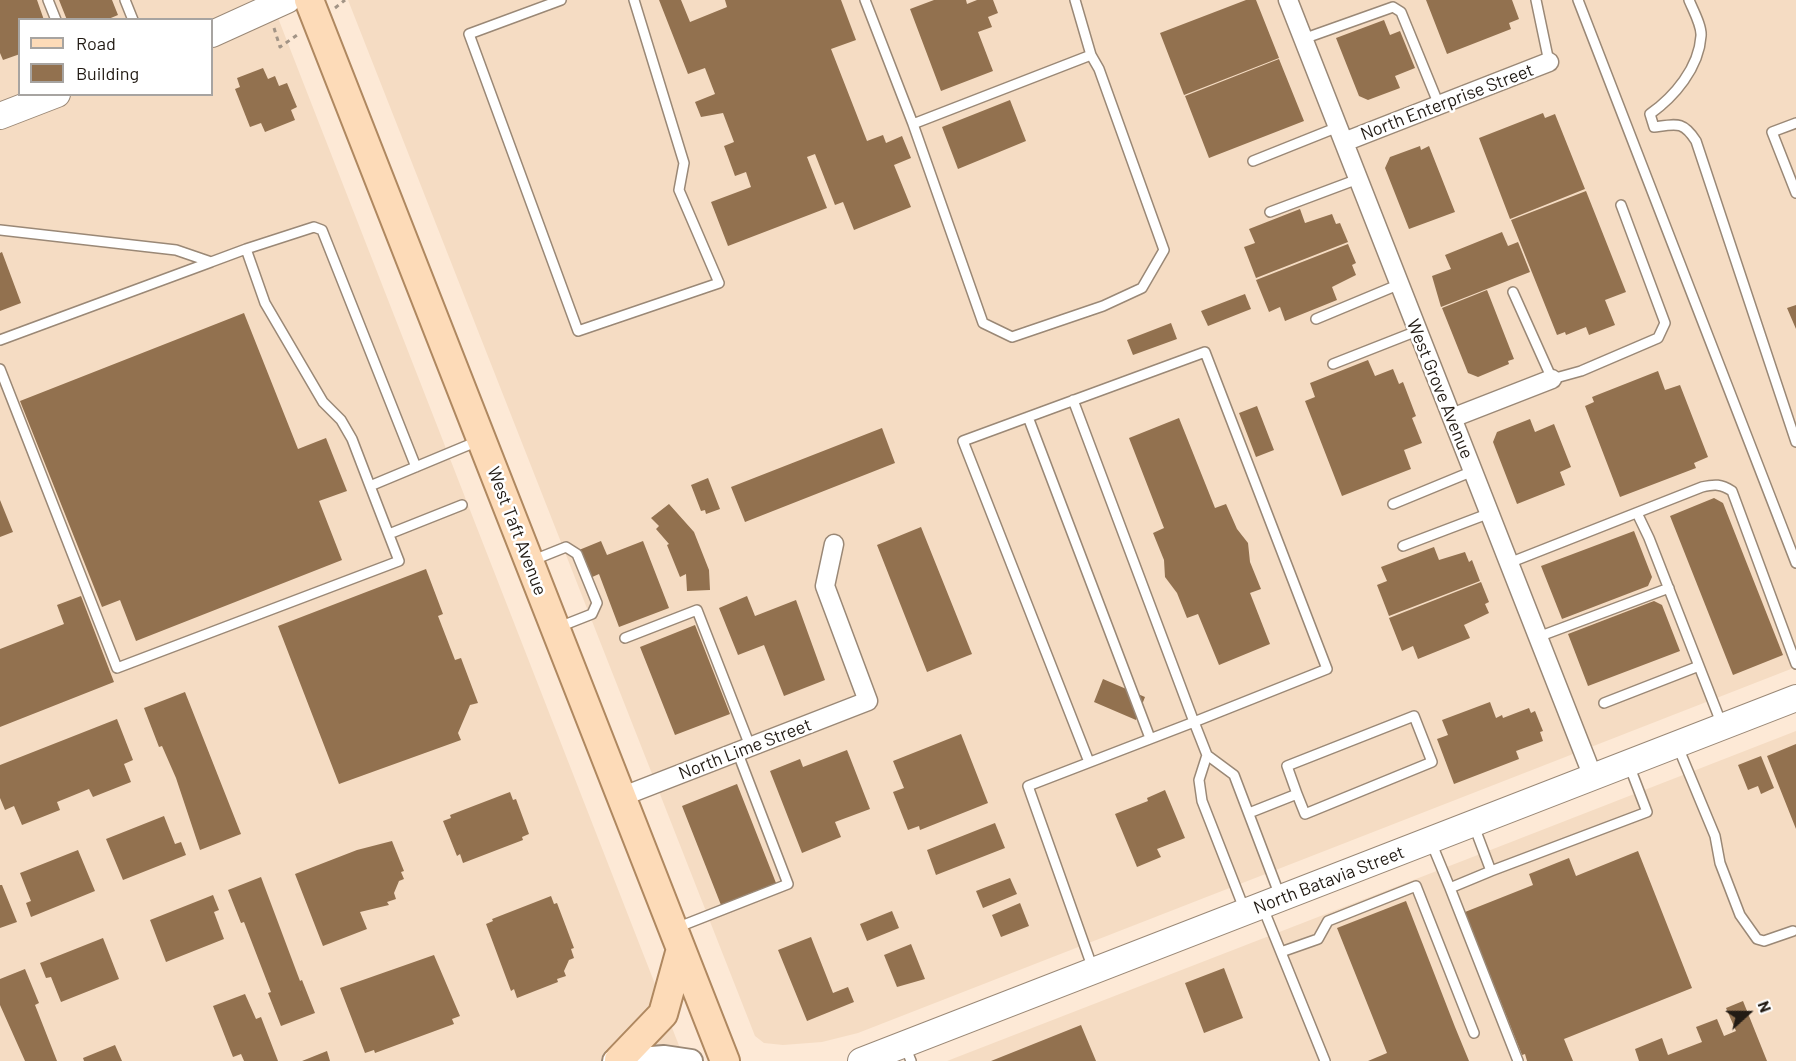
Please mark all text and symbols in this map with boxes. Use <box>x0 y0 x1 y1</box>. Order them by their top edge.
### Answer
legend <box>18 18 213 96</box>
text: Road <box>76 32 116 54</box>
street label: North Enterprise Street <box>1357 59 1537 145</box>
text: Building <box>76 62 139 84</box>
street label: West Grove Avenue <box>1402 316 1478 462</box>
street label: West Taft Avenue <box>483 464 551 598</box>
street label: North Lime Street <box>676 714 814 784</box>
street label: North Batavia Street <box>1251 841 1407 919</box>
north arrow <box>1718 983 1778 1043</box>
text: N <box>1754 998 1776 1015</box>

